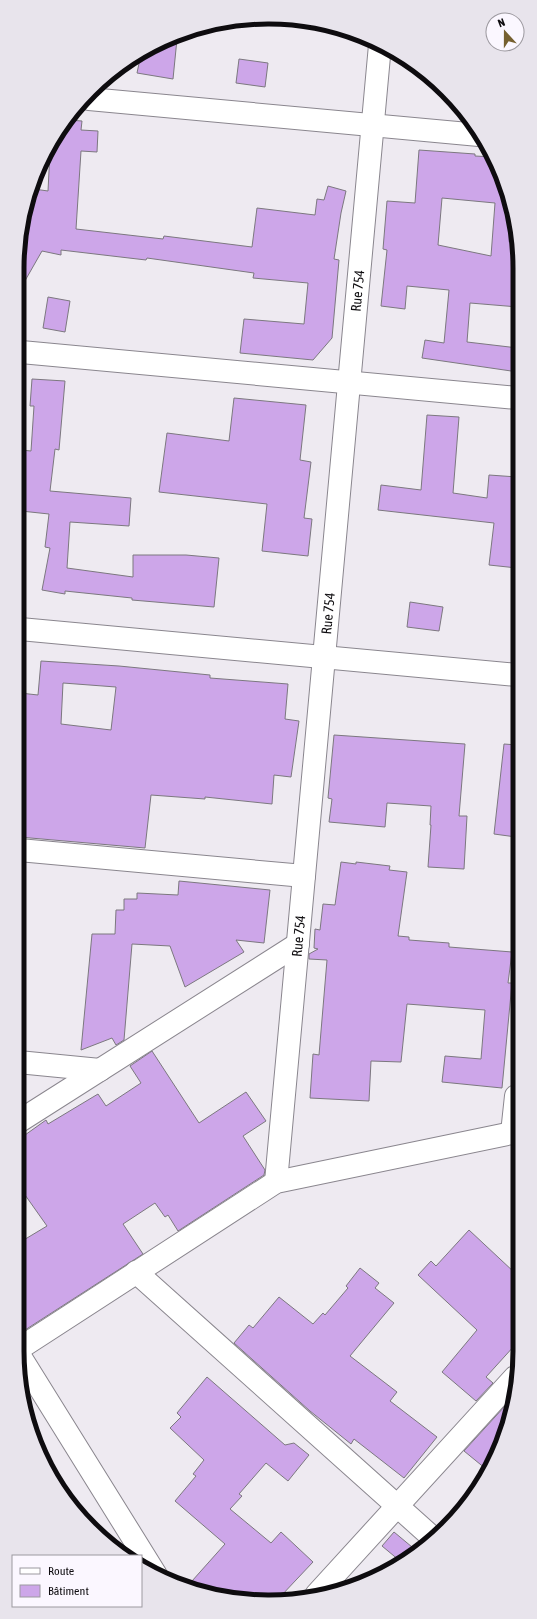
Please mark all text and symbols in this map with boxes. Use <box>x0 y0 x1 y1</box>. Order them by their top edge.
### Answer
north arrow <box>485 12 525 52</box>
text: N <box>496 16 507 29</box>
street label: Rue 754 <box>348 269 367 312</box>
street label: Rue 754 <box>318 591 338 635</box>
street label: Rue 754 <box>289 914 308 958</box>
legend <box>12 1555 142 1607</box>
text: Route <box>48 1564 74 1578</box>
text: Bâtiment <box>48 1584 89 1598</box>

